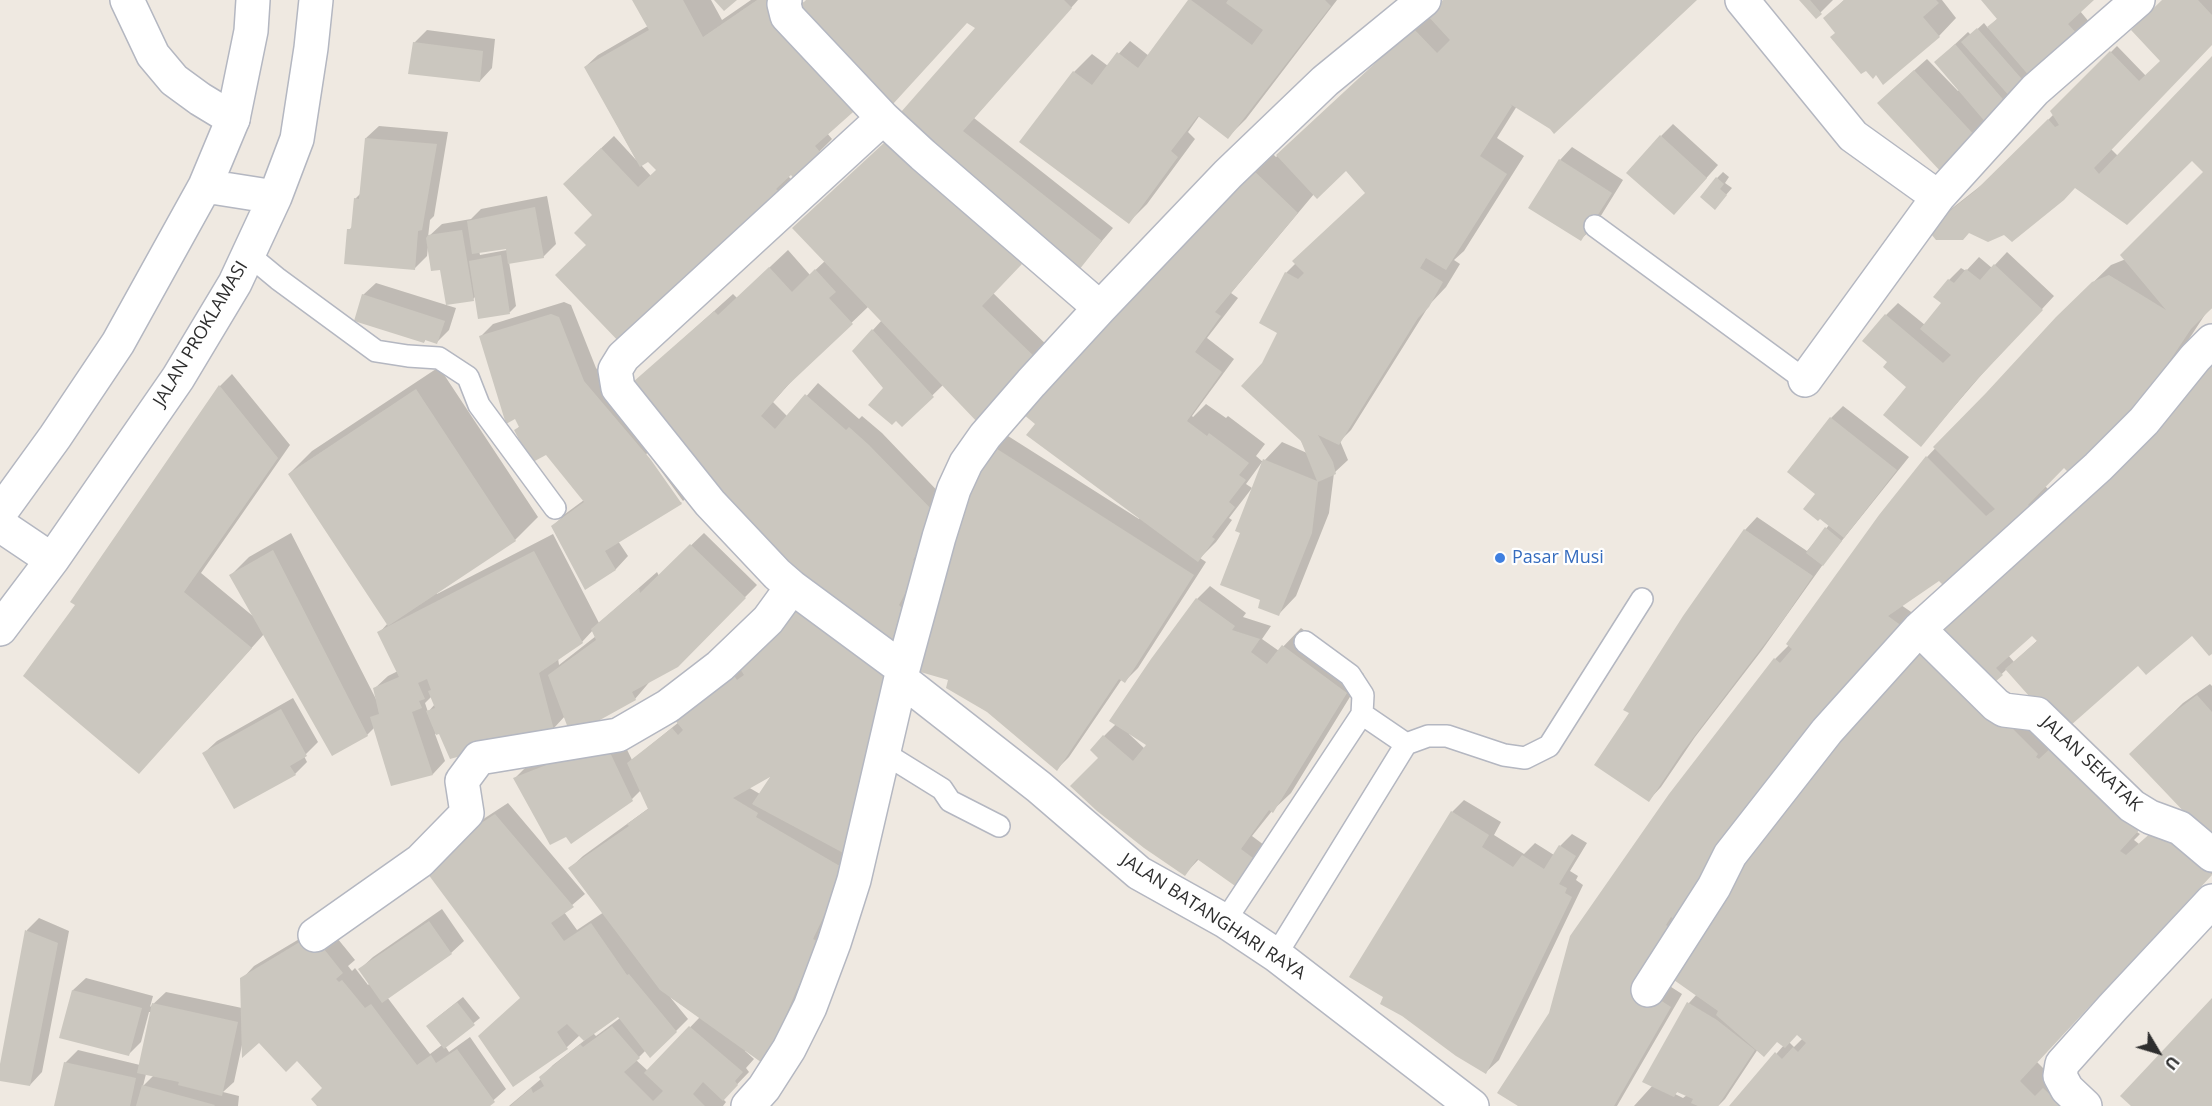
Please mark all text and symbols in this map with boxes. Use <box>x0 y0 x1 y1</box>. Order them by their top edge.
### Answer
street label: JALAN PROKLAMASI <box>149 258 253 410</box>
place label: Pasar Musi <box>1512 547 1604 569</box>
marker: Pasar Musi <box>1493 551 1507 565</box>
street label: JALAN SEKATAK <box>2036 712 2146 816</box>
street label: JALAN BATANGHARI RAYA <box>1117 849 1309 985</box>
north arrow <box>2128 1022 2188 1082</box>
text: U <box>2160 1052 2185 1075</box>

